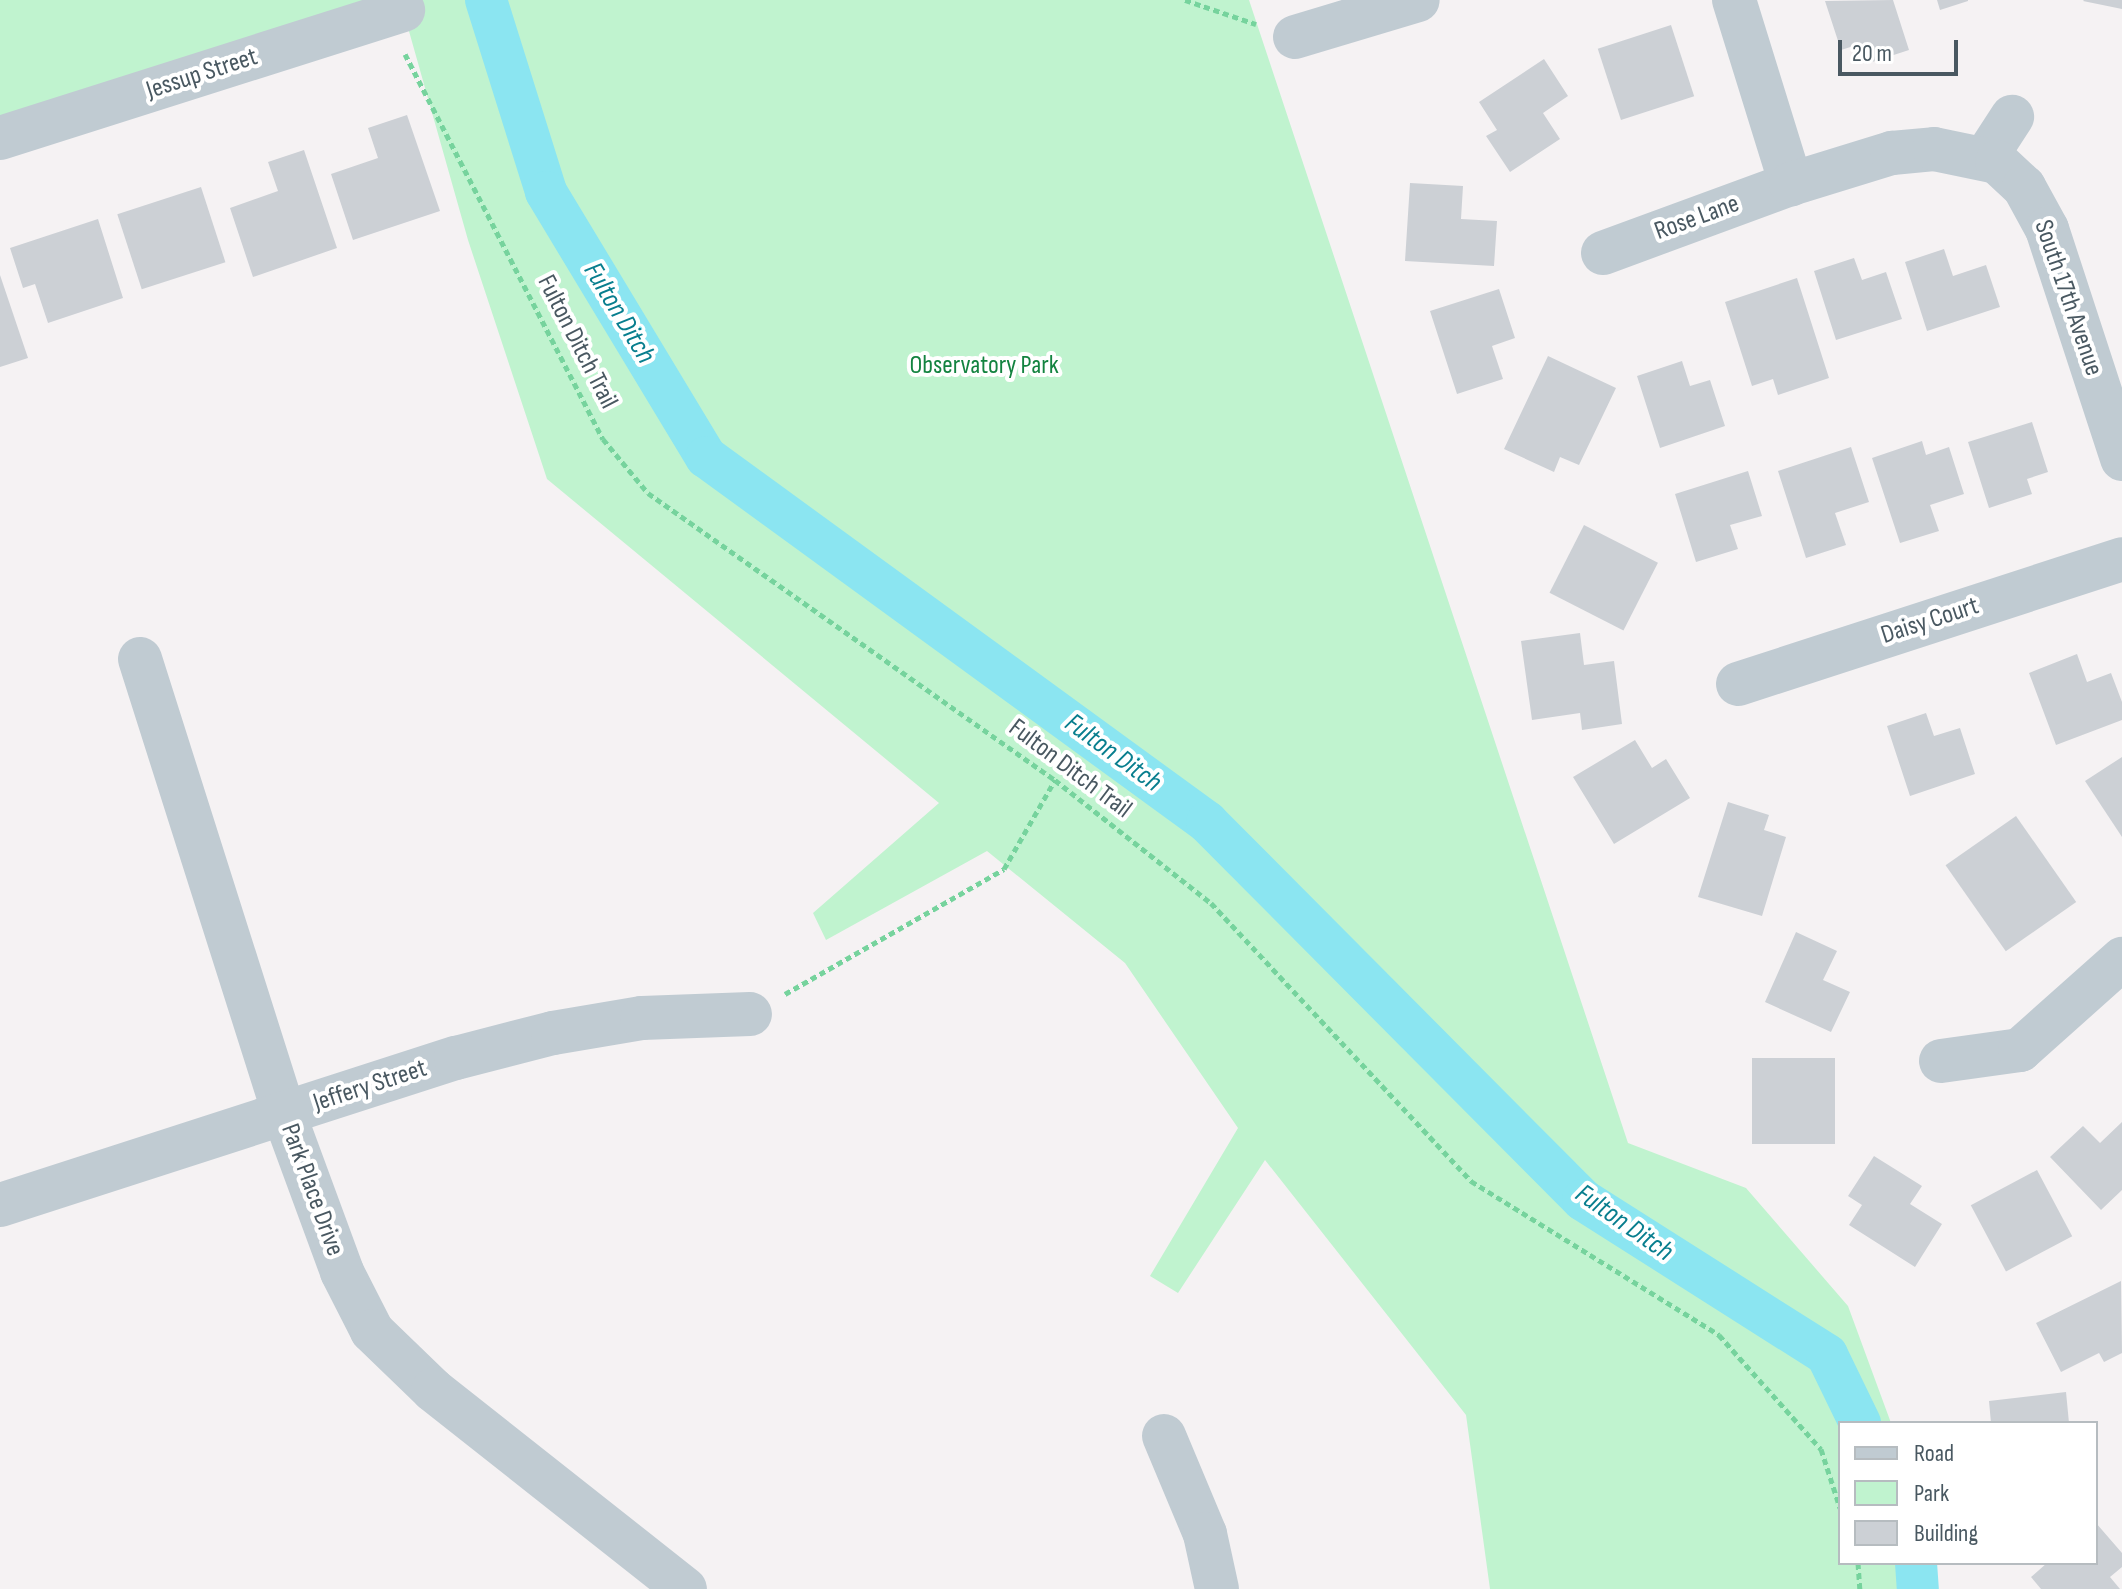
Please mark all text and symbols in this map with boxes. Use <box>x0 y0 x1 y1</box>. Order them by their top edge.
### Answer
scale bar <box>1842 24 1962 74</box>
text: 20 m <box>1852 39 1892 68</box>
street label: Jessup Street <box>143 41 261 107</box>
street label: Rose Lane <box>1650 188 1744 248</box>
street label: South 17th Avenue <box>2027 216 2109 380</box>
water label: Fulton Ditch <box>576 256 662 370</box>
street label: Fulton Ditch Trail <box>530 270 624 414</box>
park label: Observatory Park <box>909 350 1059 382</box>
street label: Daisy Court <box>1877 591 1983 651</box>
water label: Fulton Ditch <box>1058 707 1168 799</box>
street label: Fulton Ditch Trail <box>1002 713 1138 825</box>
street label: Jeffery Street <box>309 1053 431 1119</box>
street label: Park Place Drive <box>274 1120 350 1260</box>
water label: Fulton Ditch <box>1569 1177 1679 1269</box>
legend <box>1838 1421 2098 1565</box>
text: Road <box>1914 1439 1954 1468</box>
text: Park <box>1914 1479 1949 1508</box>
text: Building <box>1914 1519 1978 1548</box>

